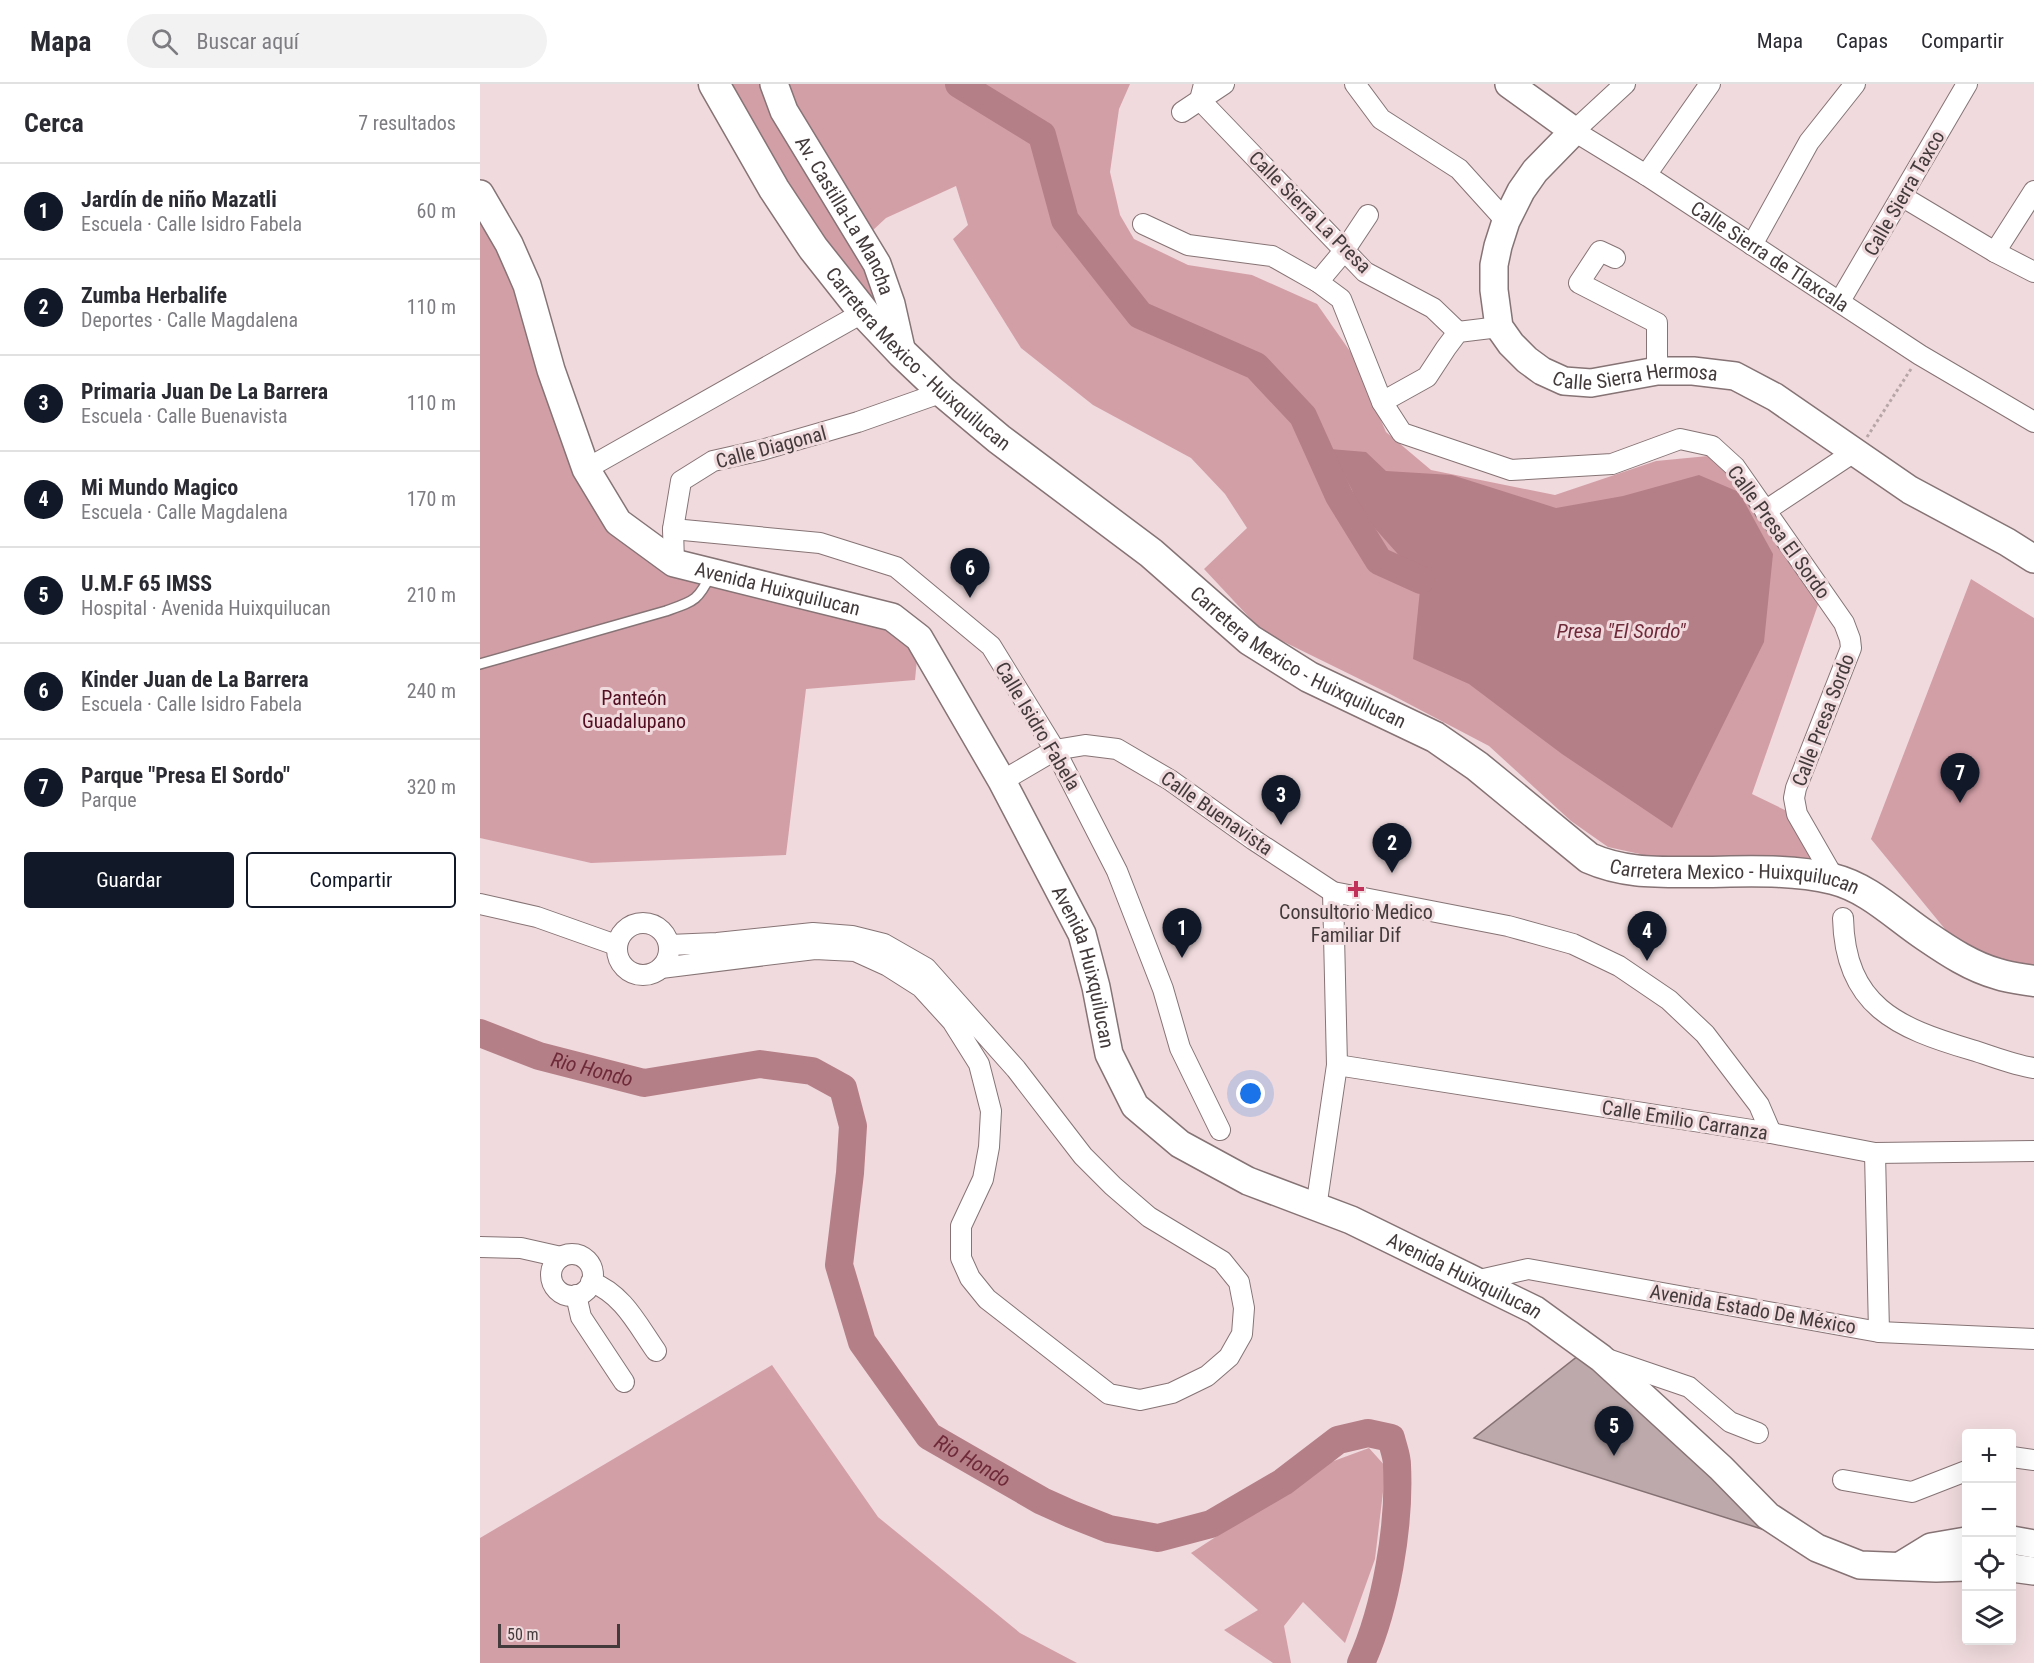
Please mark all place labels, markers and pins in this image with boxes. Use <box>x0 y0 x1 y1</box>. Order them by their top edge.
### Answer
pin: 6 <box>950 548 990 598</box>
pin: 7 <box>1940 754 1980 803</box>
pin: 3 <box>1262 776 1300 825</box>
pin: 2 <box>1372 824 1412 873</box>
marker: Consultorio Medico Familiar Dif <box>1347 880 1365 898</box>
place label: Consultorio Medico Familiar Dif <box>1279 900 1433 947</box>
pin: 1 <box>1162 908 1202 958</box>
pin: 4 <box>1628 912 1666 961</box>
pin: 5 <box>1594 1406 1634 1456</box>

